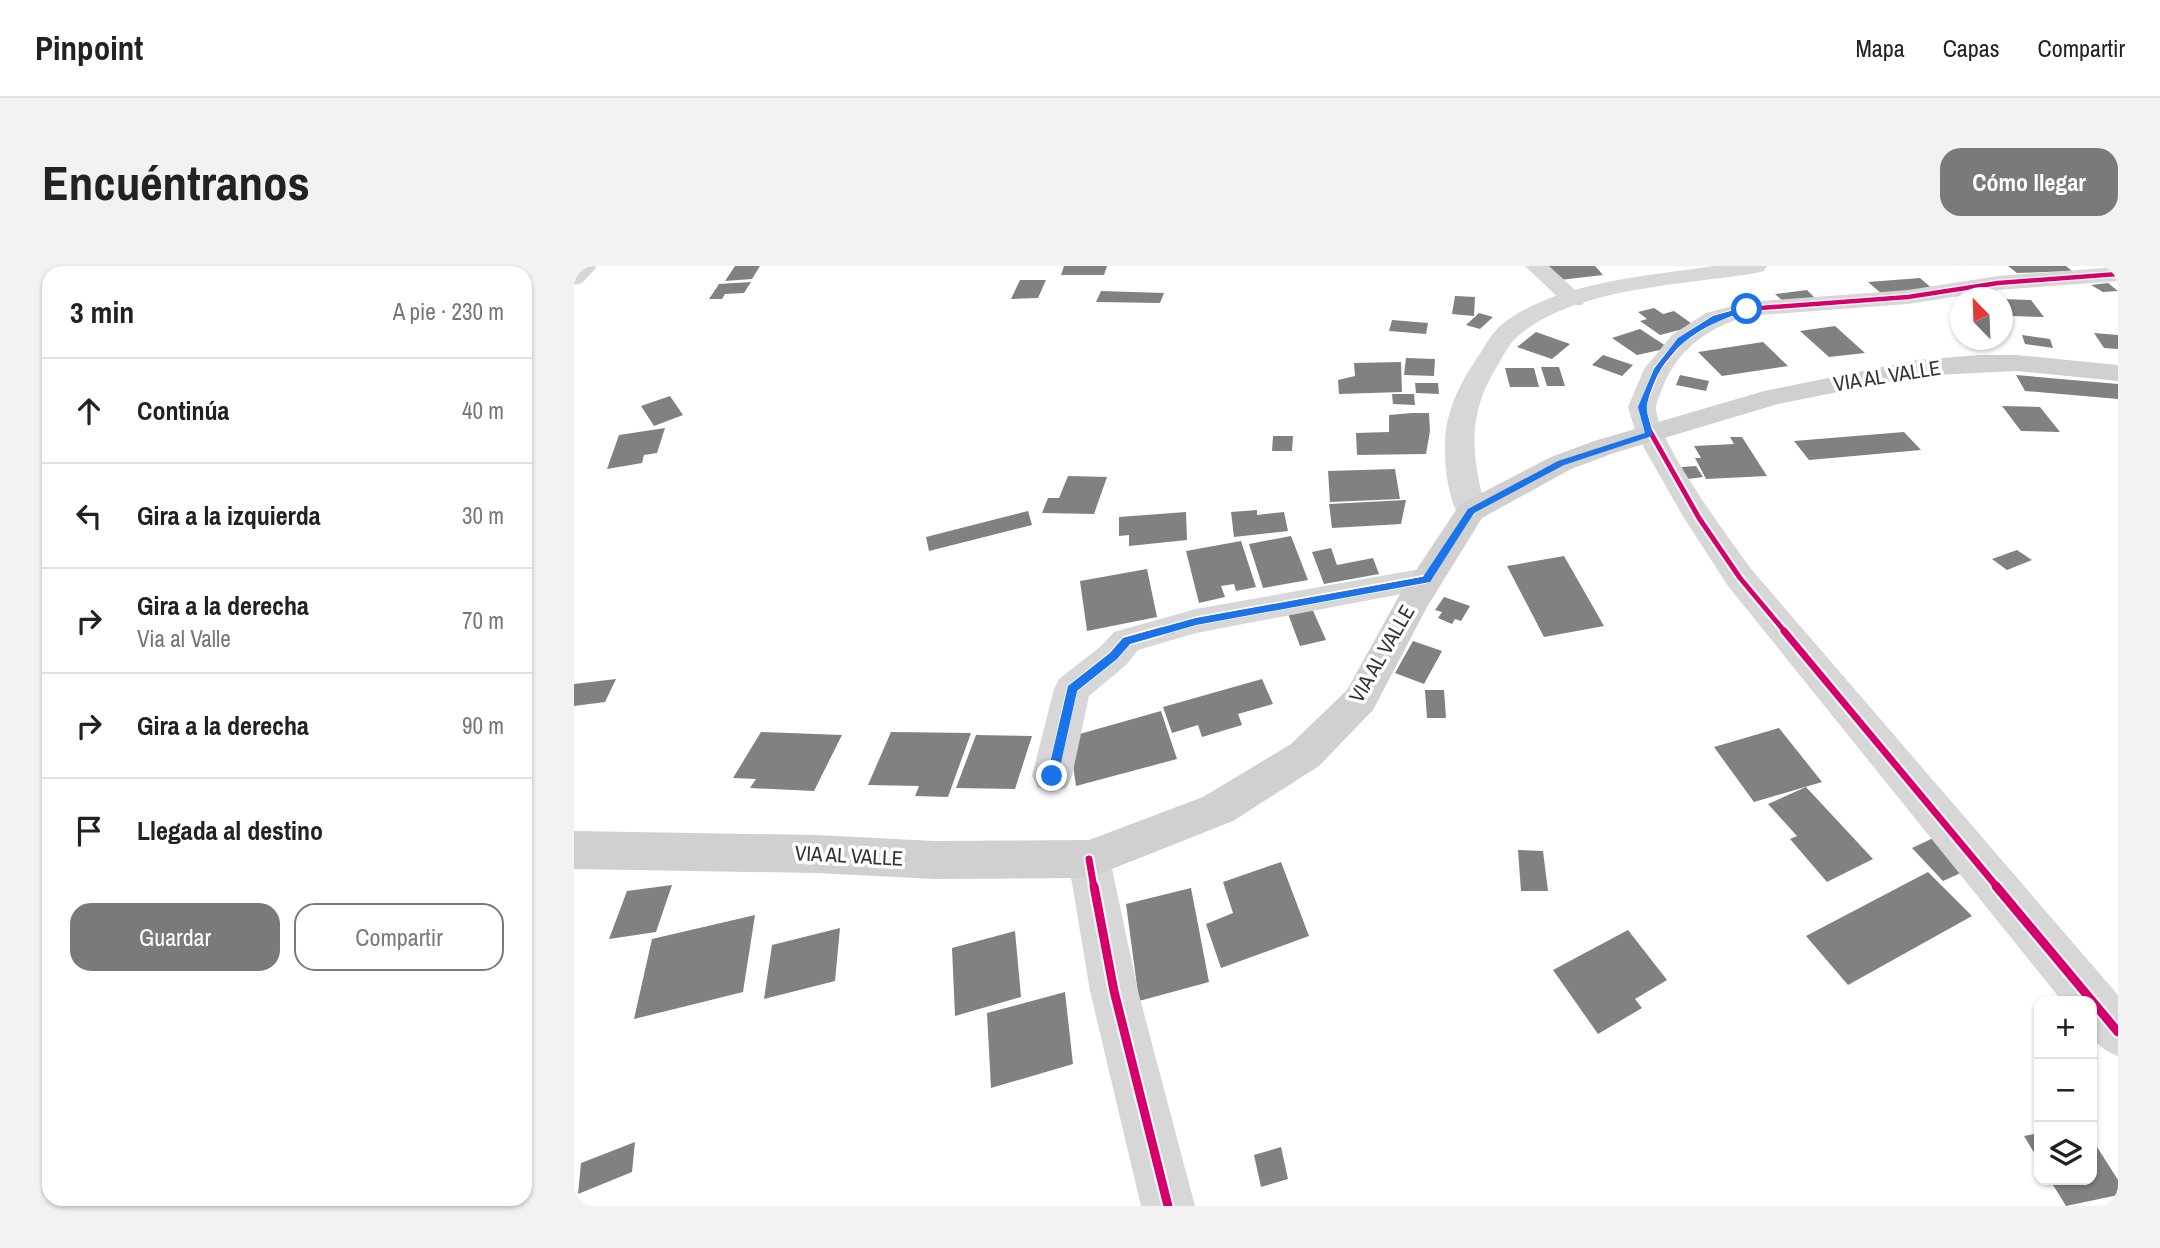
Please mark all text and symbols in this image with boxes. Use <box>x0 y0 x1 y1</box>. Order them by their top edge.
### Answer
text: Pinpoint <box>35 26 143 70</box>
text: Mapa <box>1855 32 1905 64</box>
text: Capas <box>1943 32 2000 64</box>
text: Compartir <box>2038 32 2125 64</box>
button: Cómo llegar <box>1940 148 2118 216</box>
text: Encuéntranos <box>42 149 310 215</box>
north arrow <box>1950 287 2013 350</box>
text: 3 min <box>70 292 134 332</box>
route start <box>1731 293 1762 324</box>
text: A pie · 230 m <box>393 296 504 327</box>
street label: VIA AL VALLE <box>1831 353 1943 398</box>
icon: ahead <box>70 392 108 430</box>
text: Continúa <box>137 393 229 428</box>
text: 40 m <box>462 395 504 426</box>
icon: left <box>70 497 108 535</box>
text: Gira a la izquierda <box>137 498 321 533</box>
text: 30 m <box>462 500 504 531</box>
text: Gira a la derecha <box>137 588 309 623</box>
street label: VIA AL VALLE <box>1342 600 1421 708</box>
icon: right <box>70 602 108 640</box>
text: 70 m <box>462 605 504 636</box>
text: Via al Valle <box>137 623 231 654</box>
icon: right <box>70 707 108 745</box>
text: Gira a la derecha <box>137 708 309 743</box>
text: 90 m <box>462 710 504 741</box>
route end <box>1036 760 1067 791</box>
icon: arrive <box>70 812 108 850</box>
text: Llegada al destino <box>137 813 323 848</box>
street label: VIA AL VALLE <box>794 838 904 873</box>
button: Guardar <box>70 903 280 971</box>
button: Compartir <box>294 903 504 971</box>
map controls <box>2034 996 2097 1185</box>
button: + <box>2034 996 2097 1059</box>
button: − <box>2034 1059 2097 1122</box>
button: layers <box>2034 1122 2097 1185</box>

